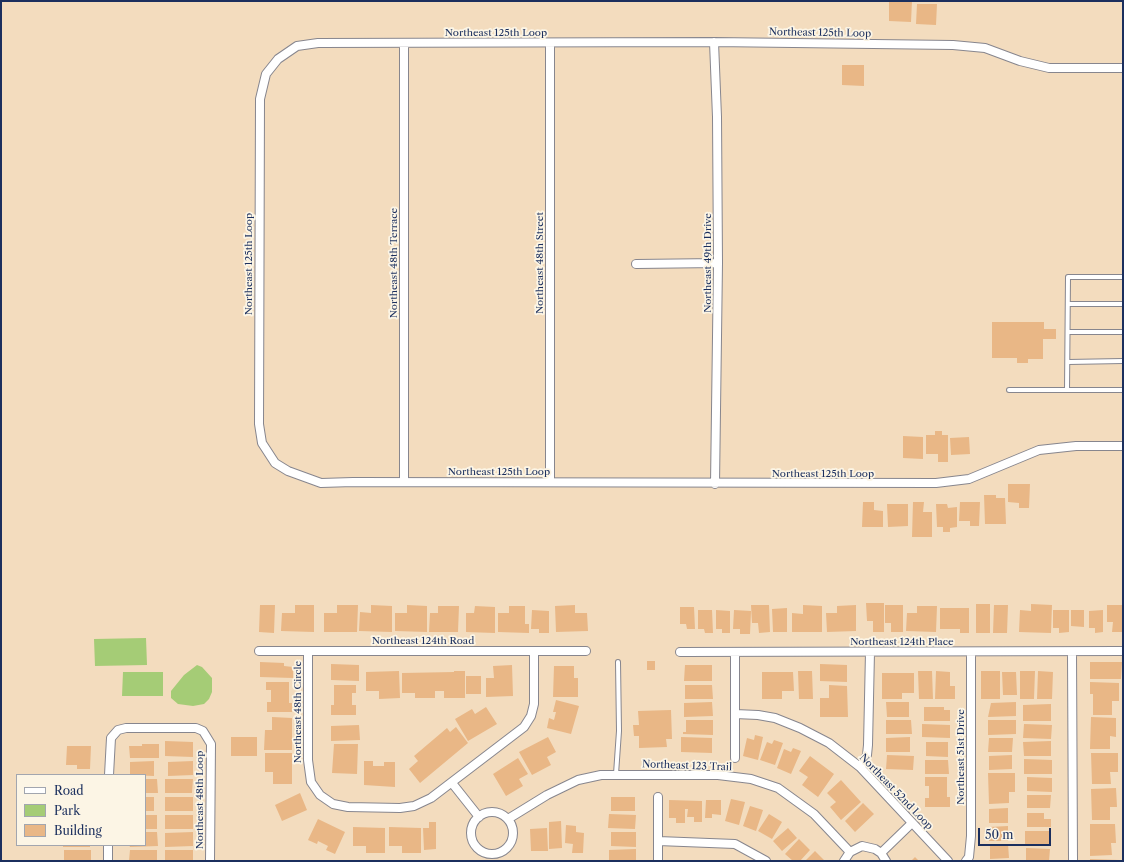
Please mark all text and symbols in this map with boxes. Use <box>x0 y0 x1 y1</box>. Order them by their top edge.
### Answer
street label: Northeast 125th Loop <box>769 26 871 40</box>
street label: Northeast 125th Loop <box>445 27 547 39</box>
street label: Northeast 48th Terrace <box>388 208 400 318</box>
street label: Northeast 48th Street <box>534 212 546 314</box>
street label: Northeast 125th Loop <box>243 213 255 315</box>
street label: Northeast 49th Drive <box>702 213 714 313</box>
street label: Northeast 125th Loop <box>448 466 550 478</box>
street label: Northeast 125th Loop <box>772 468 874 480</box>
street label: Northeast 124th Road <box>372 635 474 647</box>
street label: Northeast 124th Place <box>850 636 954 648</box>
street label: Northeast 48th Circle <box>292 661 304 763</box>
street label: Northeast 51st Drive <box>955 709 967 805</box>
street label: Northeast 48th Loop <box>194 751 206 849</box>
street label: Northeast 52nd Loop <box>857 752 935 832</box>
street label: Northeast 123 Trail <box>642 758 732 774</box>
legend <box>16 774 146 846</box>
text: Road <box>54 783 84 798</box>
text: Park <box>54 803 80 818</box>
scale bar <box>980 820 1053 846</box>
text: Building <box>54 823 102 838</box>
text: 50 m <box>985 827 1014 842</box>

